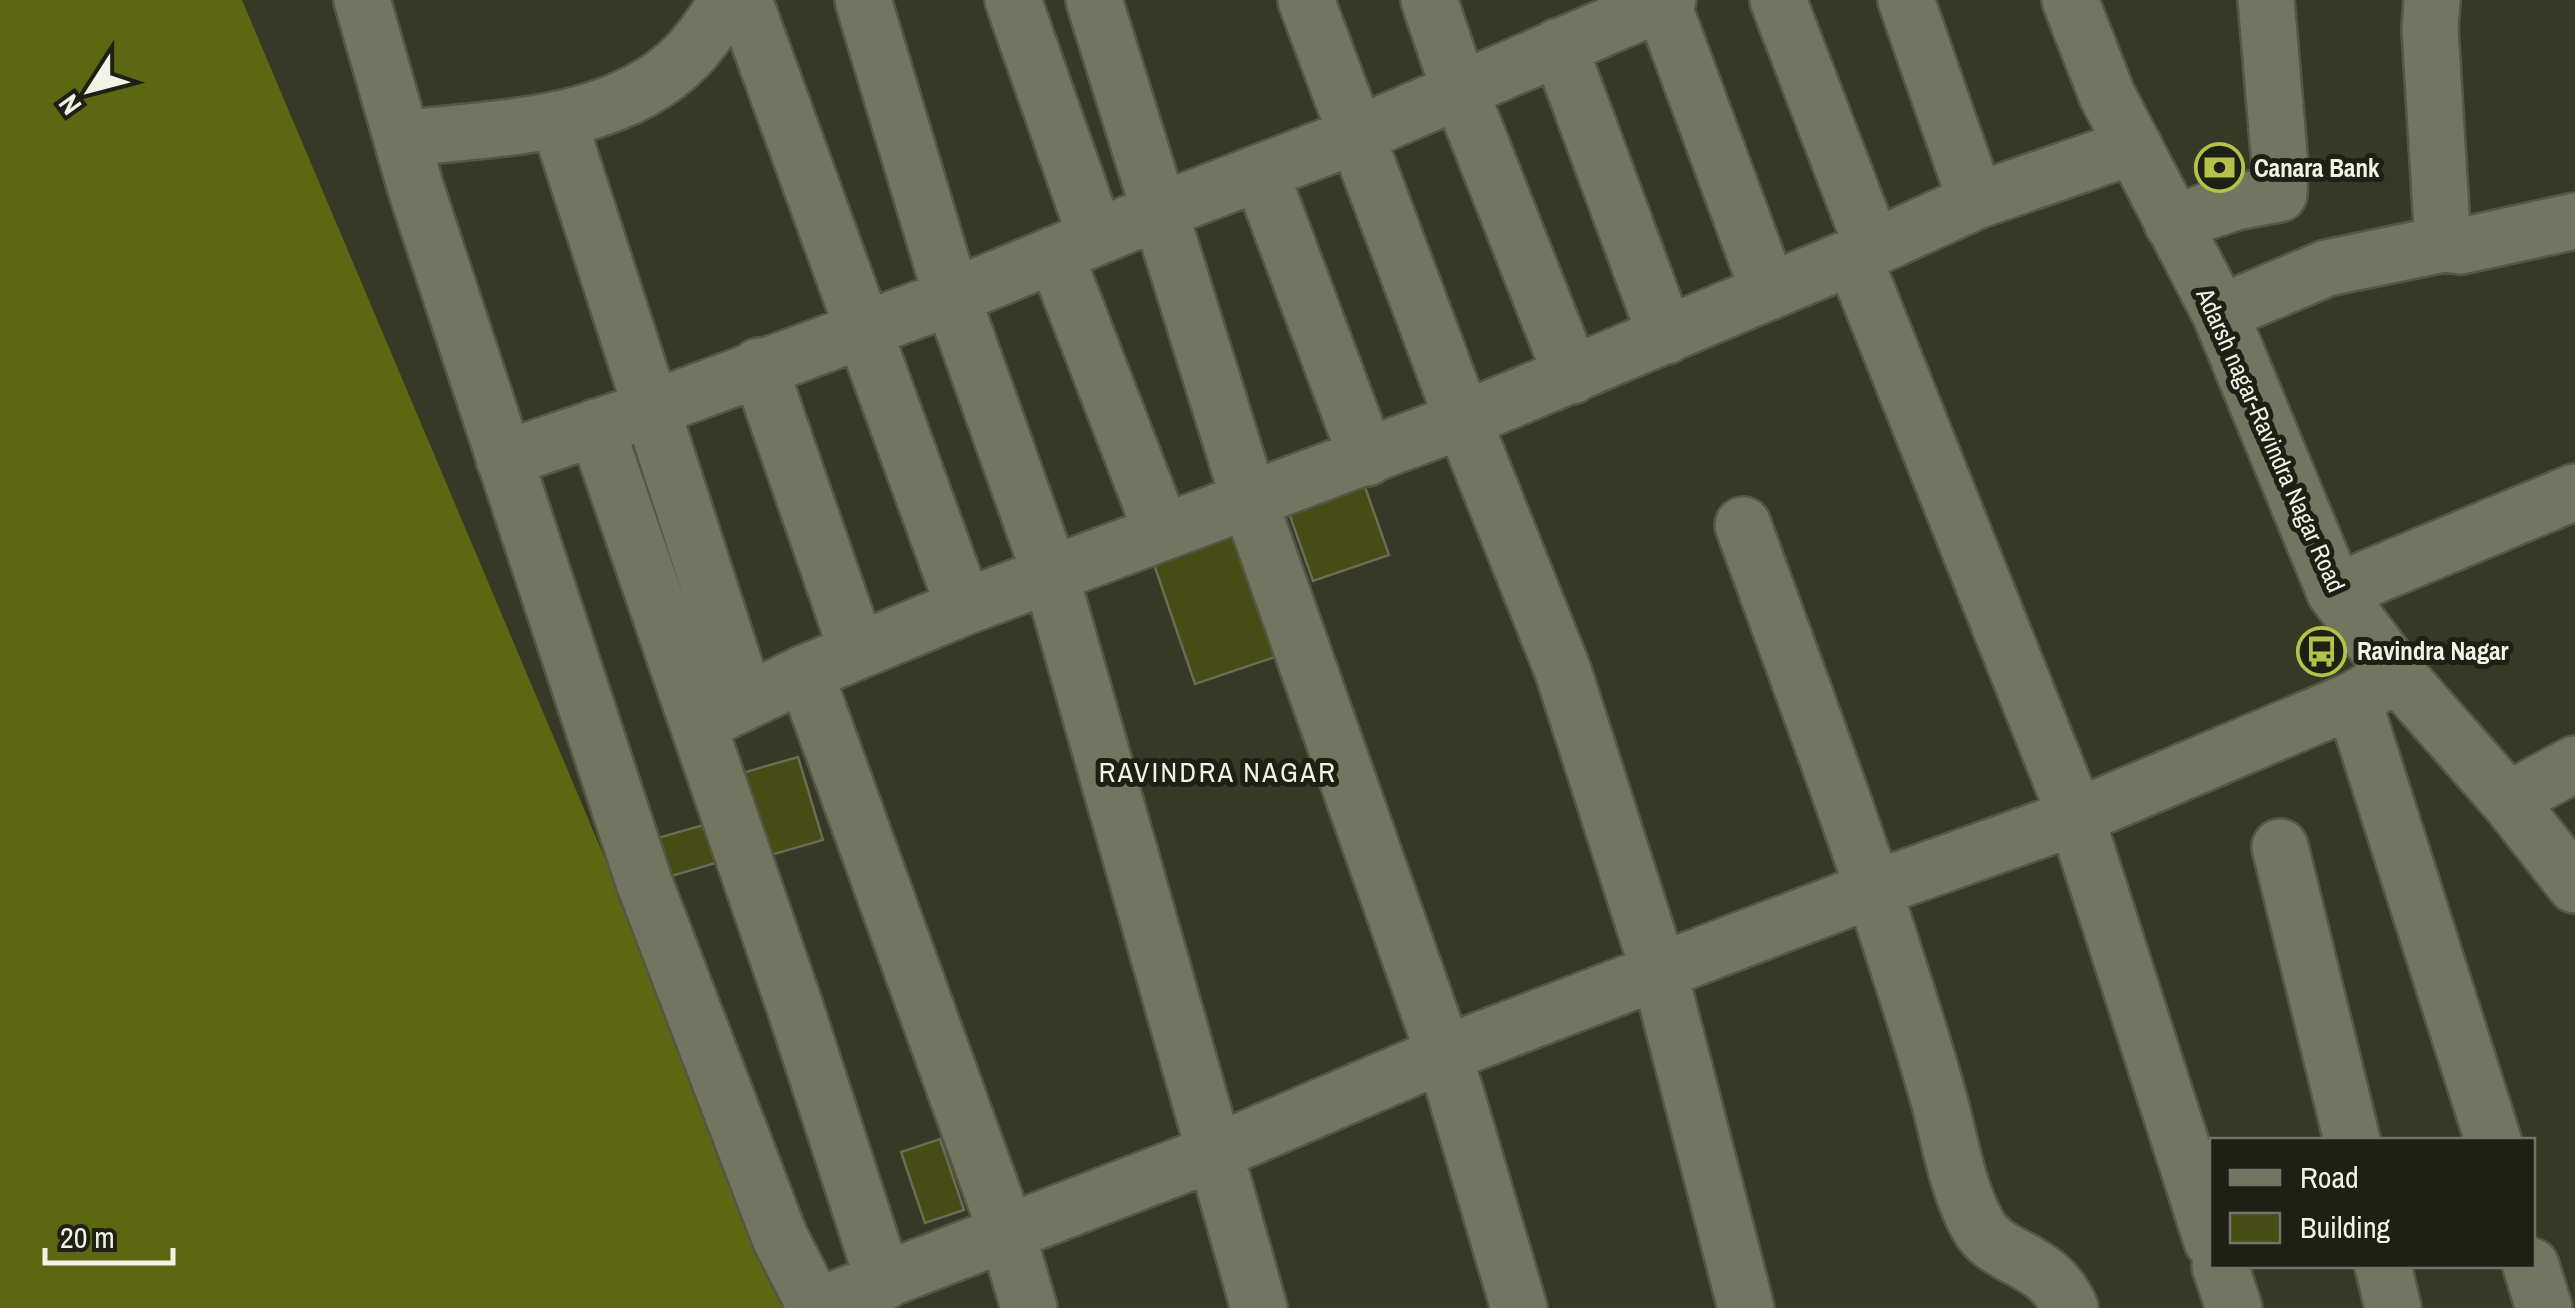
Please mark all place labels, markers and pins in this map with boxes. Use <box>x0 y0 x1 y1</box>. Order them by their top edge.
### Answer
bank icon: Canara Bank <box>2193 142 2245 194</box>
place label: Canara Bank <box>2254 151 2380 185</box>
bus stop icon: Ravindra Nagar <box>2296 625 2348 677</box>
place label: Ravindra Nagar <box>2357 634 2509 668</box>

